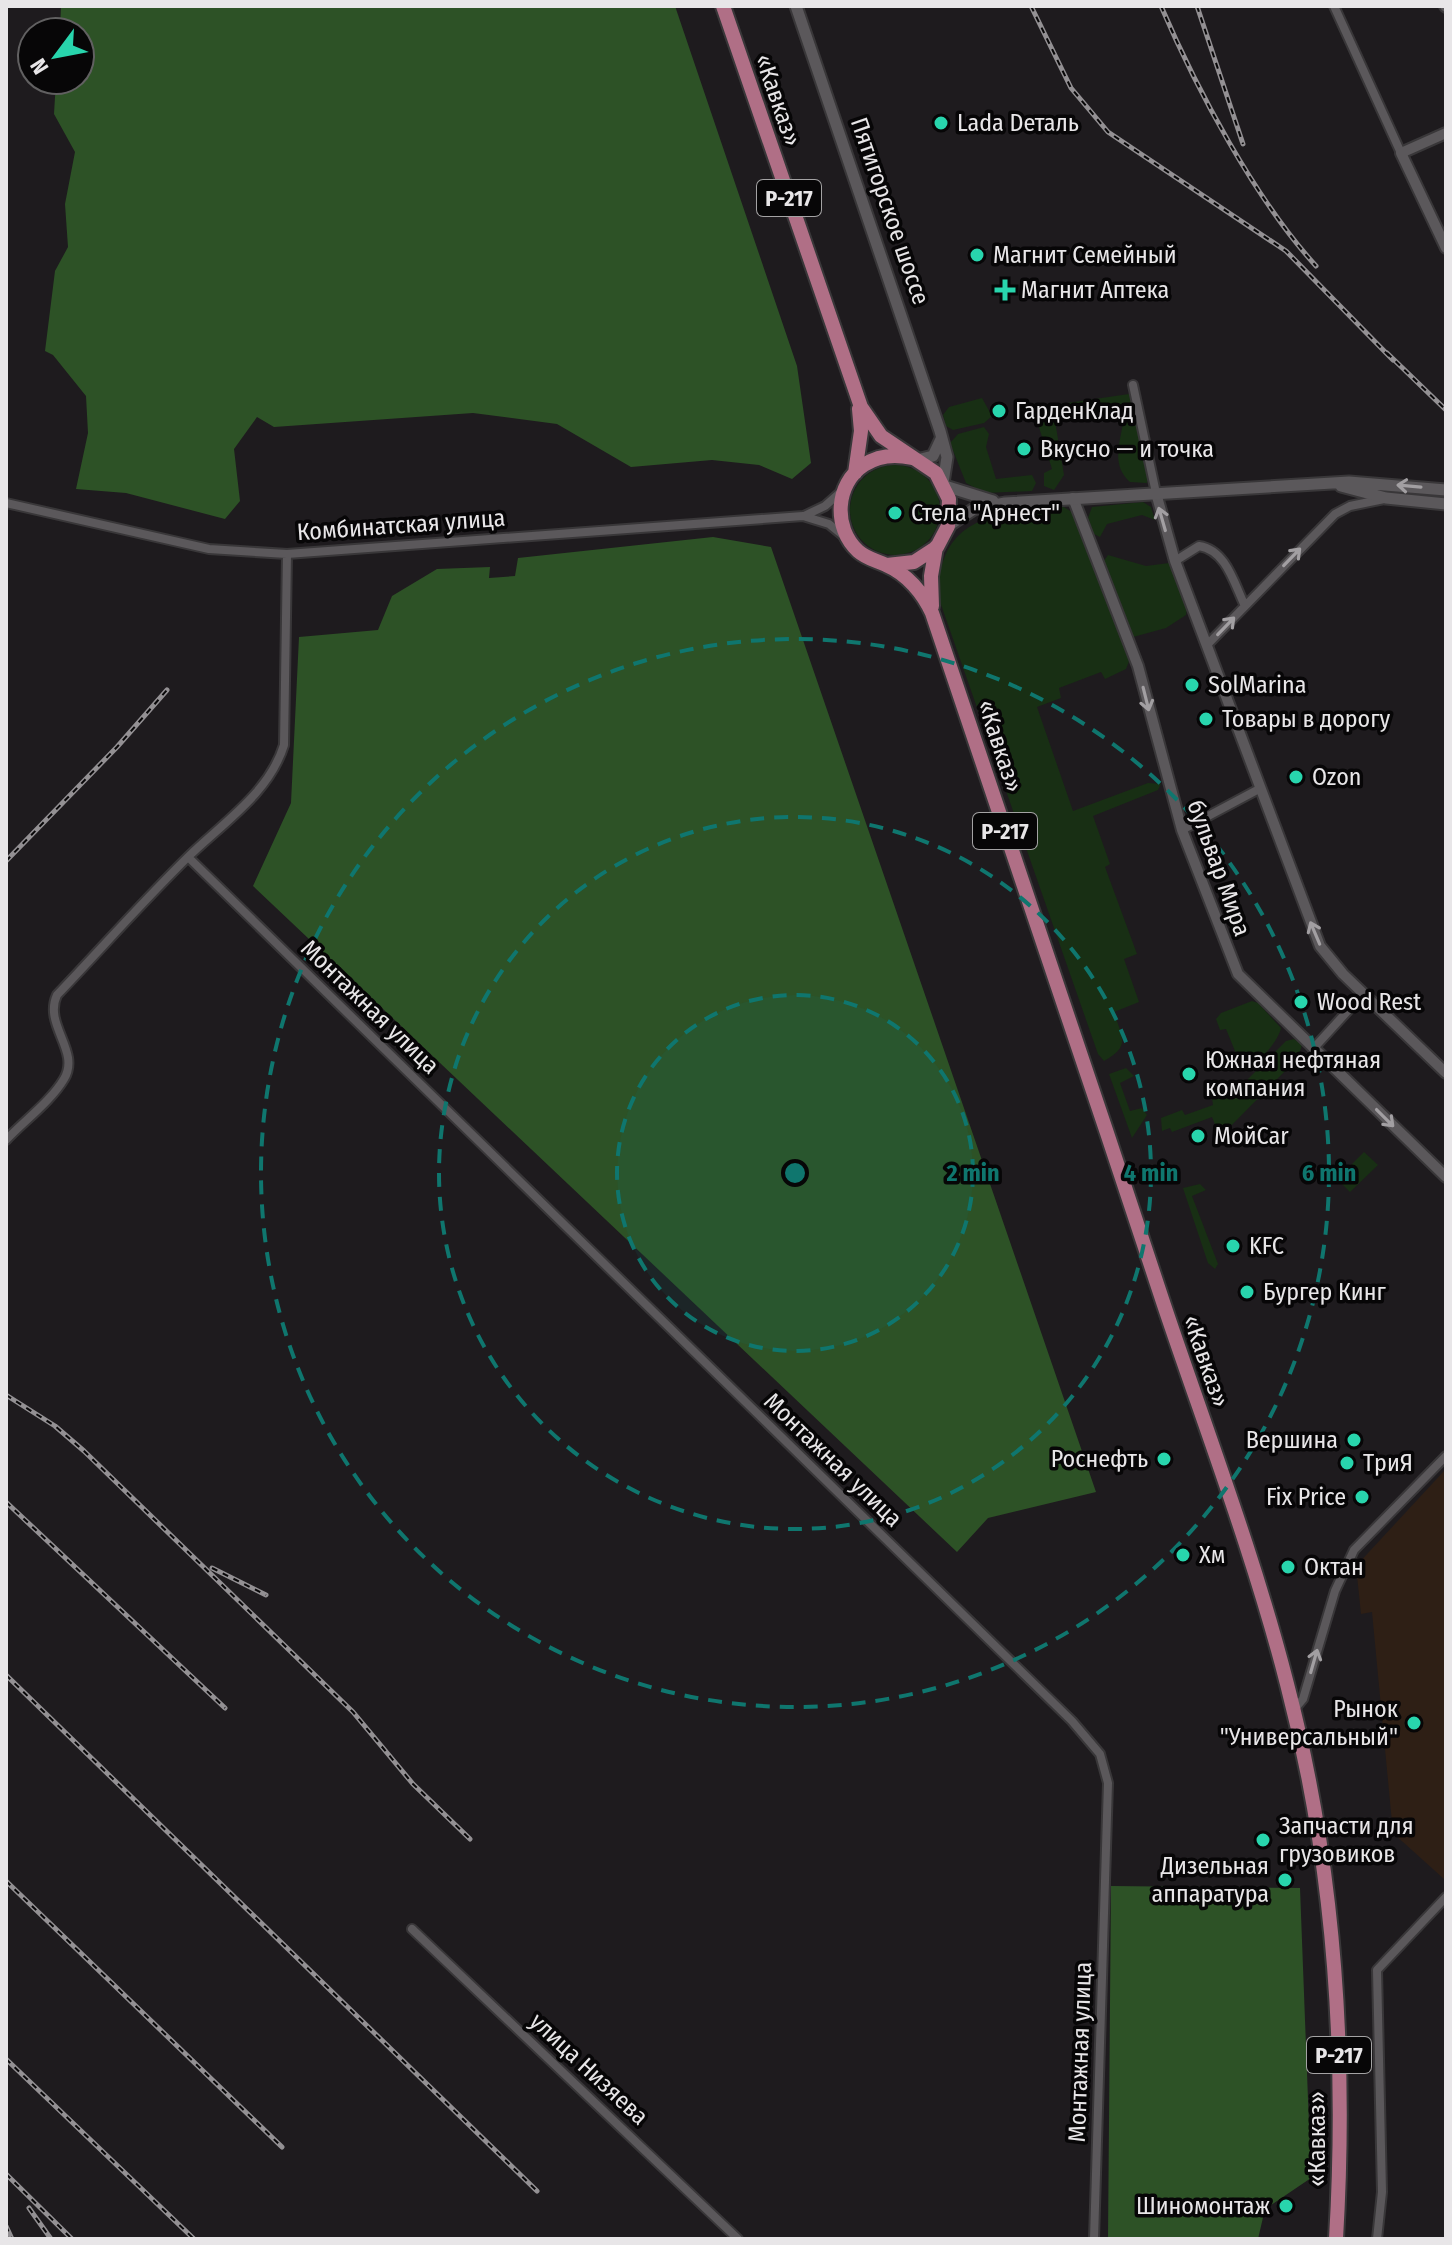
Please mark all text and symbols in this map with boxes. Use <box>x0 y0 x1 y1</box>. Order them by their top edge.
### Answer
north arrow <box>16 16 96 96</box>
street label: «Кавказ» <box>749 50 807 150</box>
text: N <box>25 54 54 79</box>
place label: Lada Dеталь <box>957 109 1079 137</box>
street label: Пятигорское шоссе <box>845 114 935 308</box>
marker: Lada Dеталь <box>932 114 950 132</box>
road number: Р-217 <box>757 180 821 216</box>
place label: Магнит Семейный <box>993 241 1177 269</box>
marker: Магнит Семейный <box>968 246 986 264</box>
place label: Магнит Аптека <box>1021 276 1169 304</box>
marker: Магнит Аптека <box>996 281 1014 299</box>
place label: ГарденКлад <box>1015 397 1134 425</box>
marker: ГарденКлад <box>990 402 1008 420</box>
place label: Вкусно — и точка <box>1040 435 1214 463</box>
marker: Вкусно — и точка <box>1015 440 1033 458</box>
one-way arrow <box>1396 478 1422 493</box>
place label: Стела "Арнест" <box>911 499 1060 527</box>
street label: Комбинатская улица <box>296 504 506 546</box>
marker: Стела "Арнест" <box>886 504 904 522</box>
one-way arrow <box>1154 506 1169 532</box>
one-way arrow <box>1283 547 1302 567</box>
one-way arrow <box>1216 617 1235 636</box>
place label: SolMarina <box>1208 671 1307 699</box>
marker: SolMarina <box>1183 676 1201 694</box>
one-way arrow <box>1140 686 1155 712</box>
street label: «Кавказ» <box>972 696 1028 796</box>
place label: Товары в дорогу <box>1222 705 1390 733</box>
marker: Товары в дорогу <box>1197 710 1215 728</box>
place label: Ozon <box>1312 763 1361 791</box>
marker: Ozon <box>1287 768 1305 786</box>
street label: бульвар Мира <box>1181 796 1257 940</box>
road number: Р-217 <box>973 813 1037 849</box>
one-way arrow <box>1306 922 1321 946</box>
street label: Монтажная улица <box>295 934 445 1080</box>
place label: Wood Rest <box>1317 988 1421 1016</box>
marker: Wood Rest <box>1292 993 1310 1011</box>
place label: Южная нефтяная компания <box>1205 1046 1381 1102</box>
marker: Южная нефтяная компания <box>1180 1065 1198 1083</box>
one-way arrow <box>1375 1109 1395 1128</box>
place label: МойCar <box>1214 1122 1289 1150</box>
marker: МойCar <box>1189 1127 1207 1145</box>
centre of rings <box>781 1159 809 1187</box>
text: 2 min <box>945 1159 1000 1187</box>
text: 4 min <box>1124 1159 1178 1187</box>
text: 6 min <box>1302 1159 1356 1187</box>
place label: KFC <box>1249 1232 1284 1260</box>
marker: KFC <box>1224 1237 1242 1255</box>
place label: Бургер Кинг <box>1263 1278 1386 1306</box>
marker: Бургер Кинг <box>1238 1283 1256 1301</box>
street label: «Кавказ» <box>1177 1311 1235 1411</box>
street label: Монтажная улица <box>758 1387 908 1533</box>
place label: Вершина <box>1246 1426 1338 1454</box>
marker: Вершина <box>1345 1431 1363 1449</box>
place label: Роснефть <box>1051 1445 1148 1473</box>
place label: ТриЯ <box>1363 1449 1413 1477</box>
marker: Роснефть <box>1155 1450 1173 1468</box>
marker: ТриЯ <box>1338 1454 1356 1472</box>
place label: Fix Price <box>1266 1483 1346 1511</box>
marker: Fix Price <box>1353 1488 1371 1506</box>
place label: Хм <box>1199 1541 1225 1569</box>
marker: Хм <box>1174 1546 1192 1564</box>
place label: Октан <box>1304 1553 1364 1581</box>
marker: Октан <box>1279 1558 1297 1576</box>
one-way arrow <box>1307 1649 1322 1675</box>
place label: Рынок "Универсальный" <box>1220 1695 1399 1751</box>
marker: Рынок "Универсальный" <box>1405 1714 1423 1732</box>
place label: Запчасти для грузовиков <box>1279 1812 1414 1868</box>
marker: Запчасти для грузовиков <box>1254 1831 1272 1849</box>
place label: Дизельная аппаратура <box>1151 1852 1269 1908</box>
marker: Дизельная аппаратура <box>1276 1871 1294 1889</box>
street label: Монтажная улица <box>1063 1961 1097 2143</box>
street label: улица Низяева <box>524 2007 654 2131</box>
road number: Р-217 <box>1307 2037 1371 2073</box>
street label: «Кавказ» <box>1303 2091 1331 2187</box>
place label: Шиномонтаж <box>1136 2192 1271 2220</box>
marker: Шиномонтаж <box>1277 2197 1295 2215</box>

